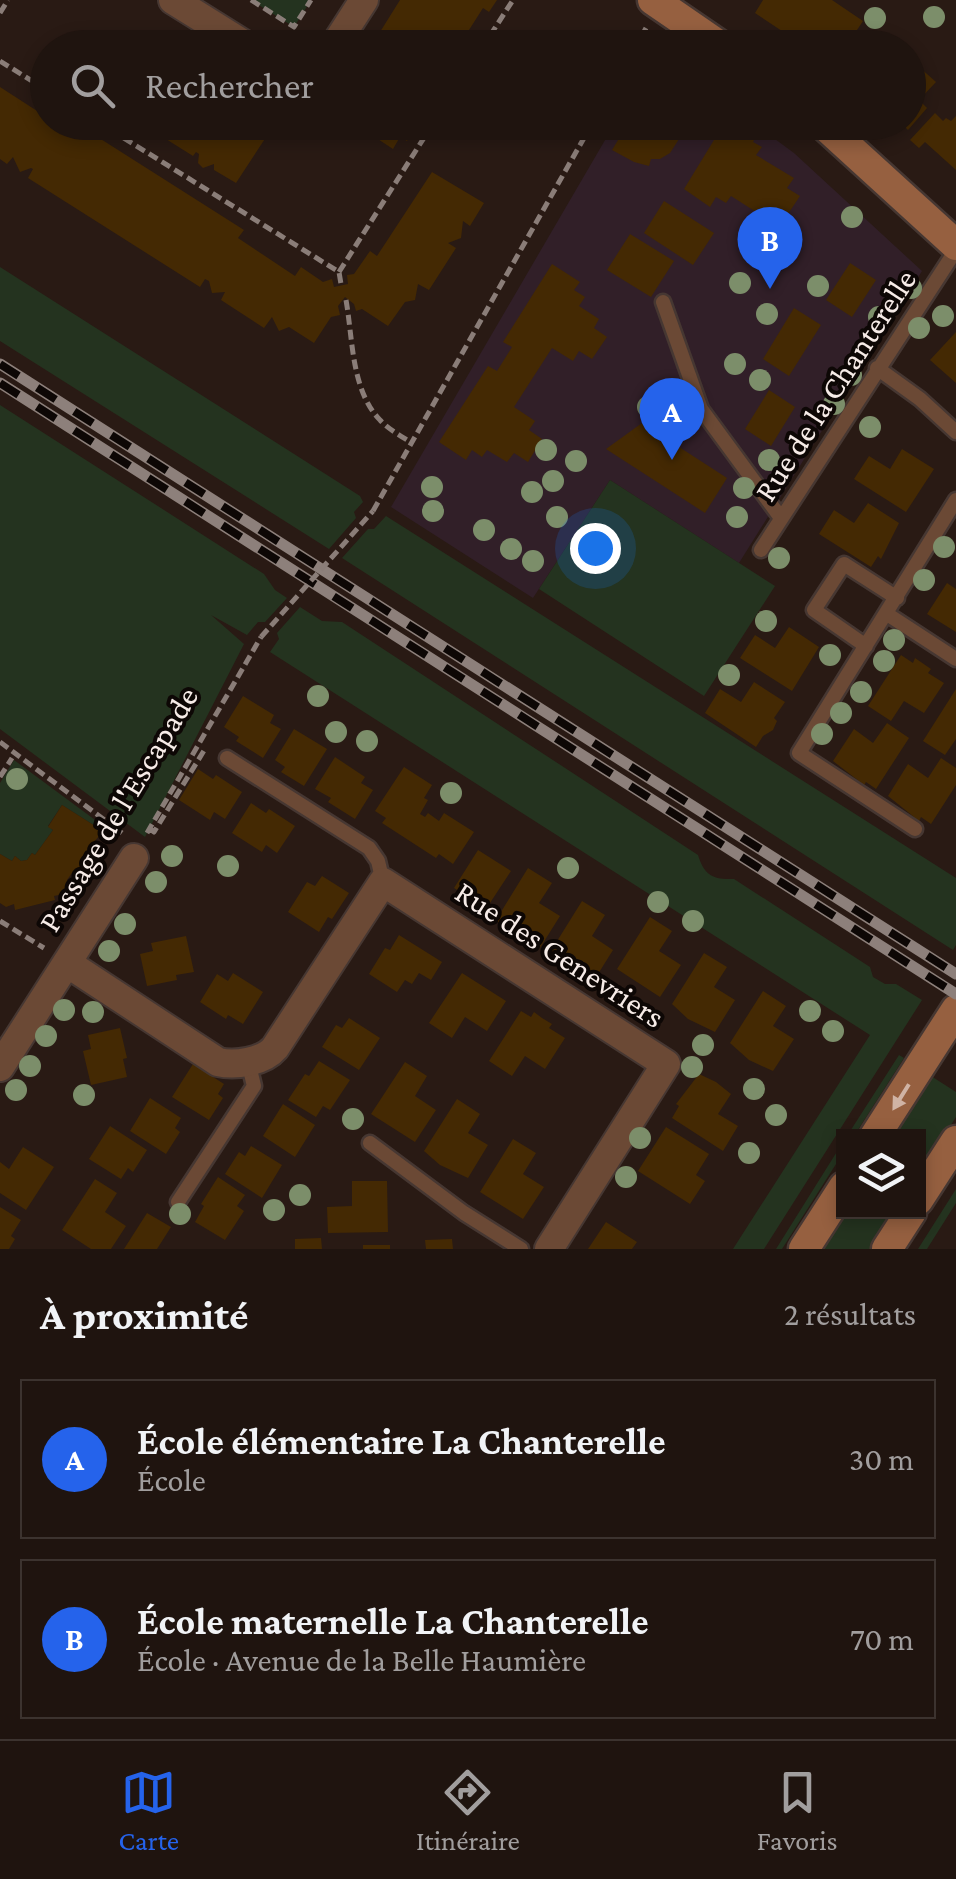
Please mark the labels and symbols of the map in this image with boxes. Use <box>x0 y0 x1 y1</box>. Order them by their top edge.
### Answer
pin: B <box>738 206 802 289</box>
street label: Rue de la Chanterelle <box>747 263 923 507</box>
pin: A <box>640 378 704 460</box>
your location <box>570 523 621 574</box>
street label: Passage de l'Escapade <box>31 680 205 938</box>
street label: Rue des Genevriers <box>449 873 671 1035</box>
one-way arrow <box>892 1083 910 1111</box>

